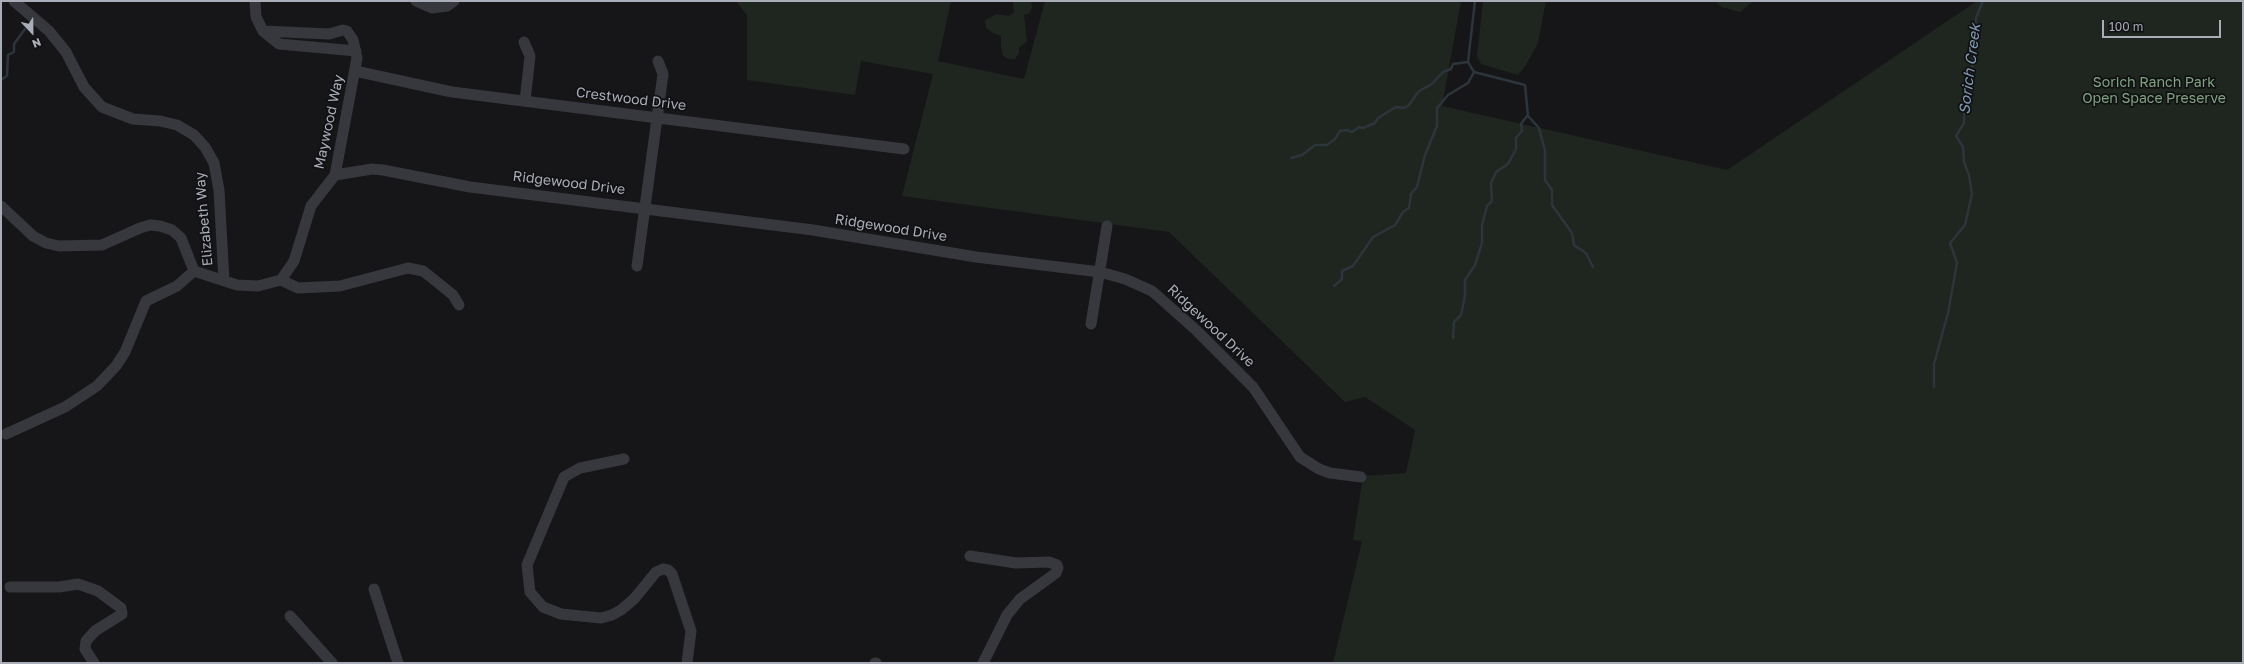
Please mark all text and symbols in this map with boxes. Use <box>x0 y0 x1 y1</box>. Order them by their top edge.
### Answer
north arrow <box>12 12 52 52</box>
scale bar <box>2104 12 2223 38</box>
text: 100 m <box>2109 19 2143 34</box>
water label: Sorich Creek <box>1955 23 1985 115</box>
text: N <box>30 36 43 51</box>
street label: Maywood Way <box>311 73 347 171</box>
park label: Sorich Ranch Park Open Space Preserve <box>2082 75 2226 108</box>
street label: Crestwood Drive <box>575 84 687 114</box>
street label: Ridgewood Drive <box>512 168 626 198</box>
street label: Elizabeth Way <box>192 171 216 267</box>
street label: Ridgewood Drive <box>834 211 948 245</box>
street label: Ridgewood Drive <box>1164 281 1258 371</box>

